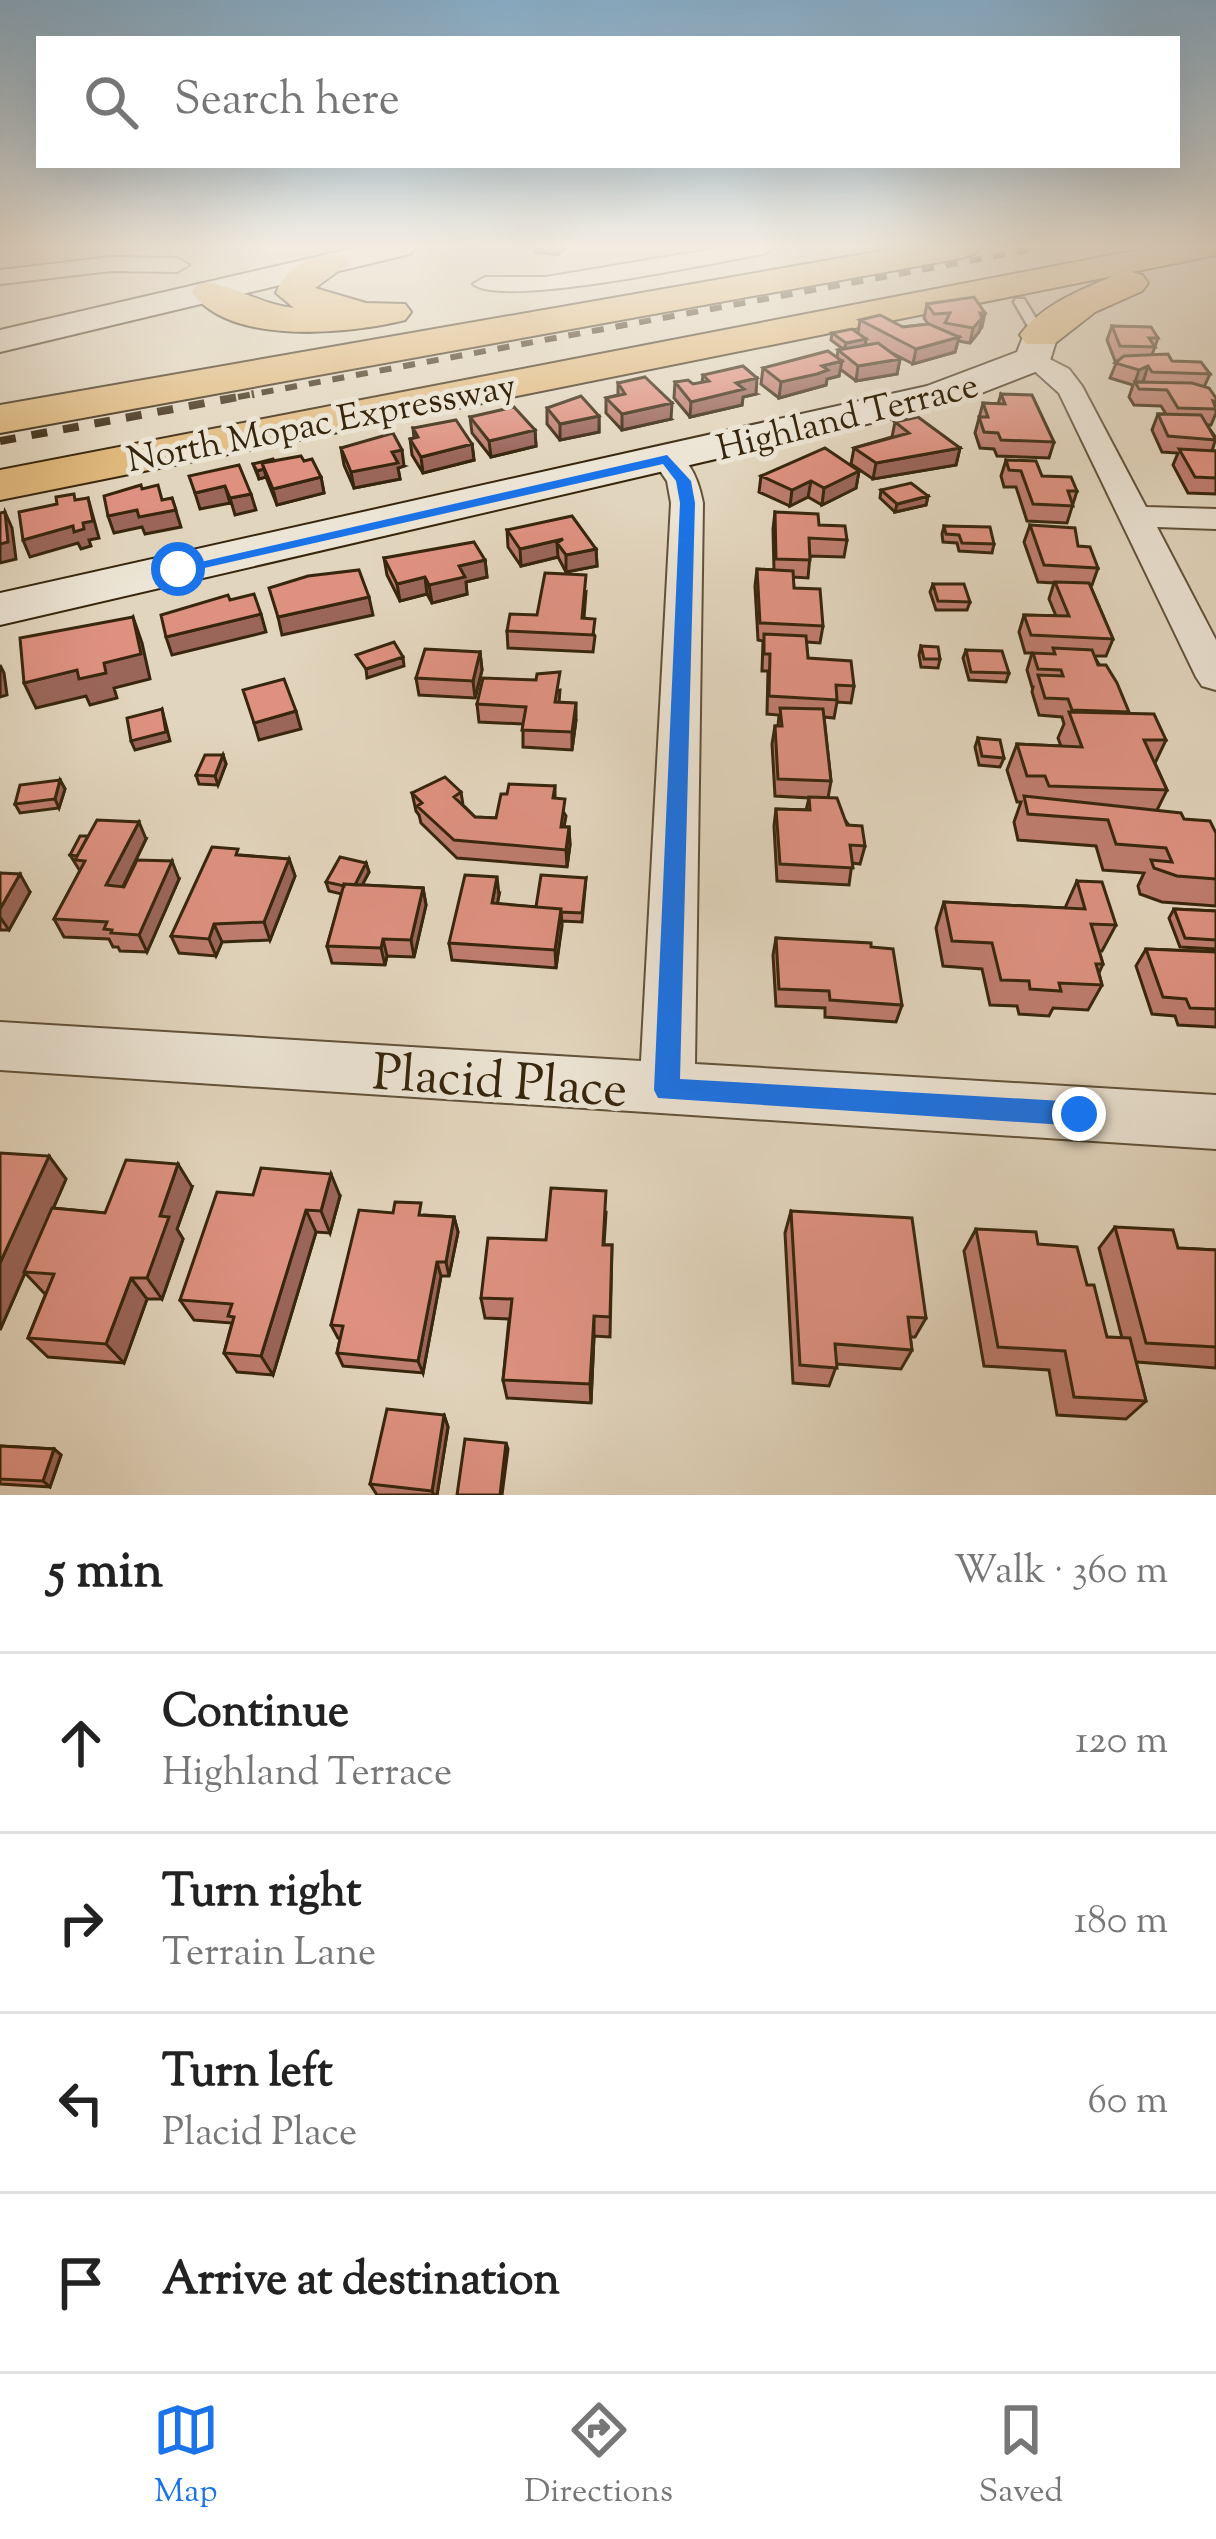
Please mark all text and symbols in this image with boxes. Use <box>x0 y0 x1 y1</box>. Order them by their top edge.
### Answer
search box <box>36 36 1180 168</box>
icon: search <box>78 69 144 135</box>
text: Search here <box>174 70 400 135</box>
street label: Highland Terrace <box>712 361 984 477</box>
street label: North Mopac Expressway <box>123 362 521 488</box>
route start <box>151 542 205 596</box>
street label: Placid Place <box>370 1039 630 1130</box>
route end <box>1052 1087 1106 1141</box>
text: 5 min <box>48 1537 163 1610</box>
text: Walk · 360 m <box>954 1545 1168 1601</box>
text: Continue <box>162 1682 349 1747</box>
icon: ahead <box>48 1710 114 1776</box>
text: 120 m <box>1075 1715 1168 1771</box>
text: Highland Terrace <box>162 1747 452 1803</box>
text: Turn right <box>162 1862 361 1927</box>
icon: right <box>48 1890 114 1956</box>
text: 180 m <box>1074 1895 1168 1951</box>
text: Terrain Lane <box>162 1927 376 1983</box>
text: Turn left <box>162 2042 333 2107</box>
icon: left <box>48 2070 114 2136</box>
text: 60 m <box>1087 2075 1168 2131</box>
text: Placid Place <box>162 2107 357 2163</box>
icon: arrive <box>48 2250 114 2316</box>
text: Arrive at destination <box>162 2250 560 2315</box>
tab: Map <box>153 2397 219 2517</box>
tab: Directions <box>524 2397 673 2517</box>
tab: Saved <box>979 2397 1063 2517</box>

